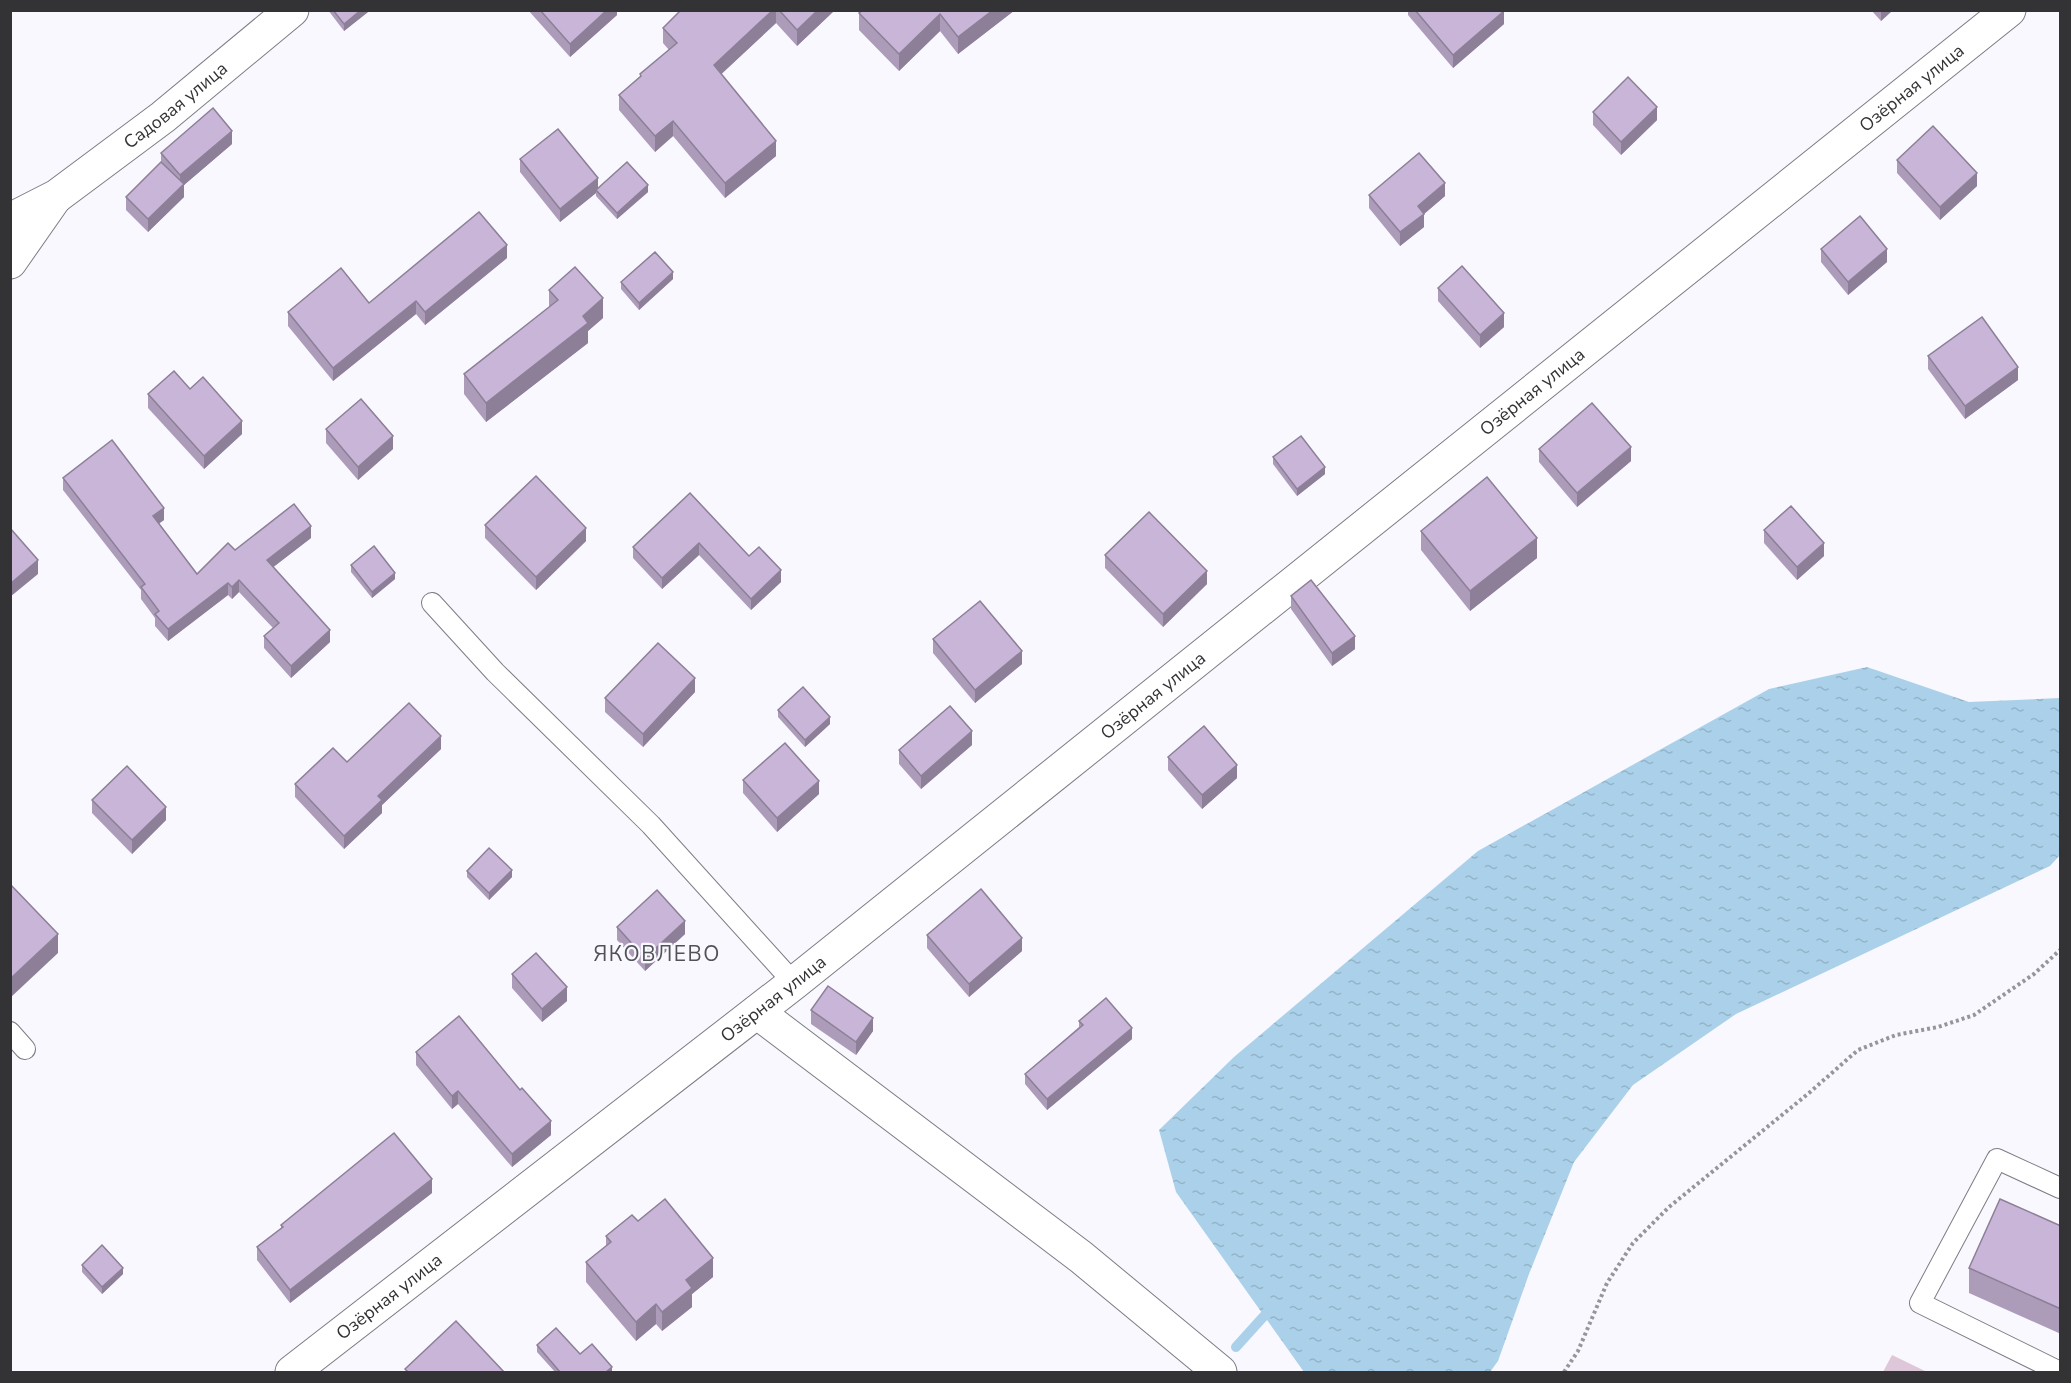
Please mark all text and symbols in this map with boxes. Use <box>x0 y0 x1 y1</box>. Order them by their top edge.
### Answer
street label: Озёрная улица <box>1854 39 1969 137</box>
street label: Садовая улица <box>119 56 233 154</box>
street label: Озёрная улица <box>1475 342 1590 441</box>
street label: Озёрная улица <box>1096 646 1210 745</box>
district label: ЯКОВЛЕВО <box>593 940 721 968</box>
street label: Озёрная улица <box>715 950 831 1048</box>
street label: Озёрная улица <box>331 1248 447 1345</box>

